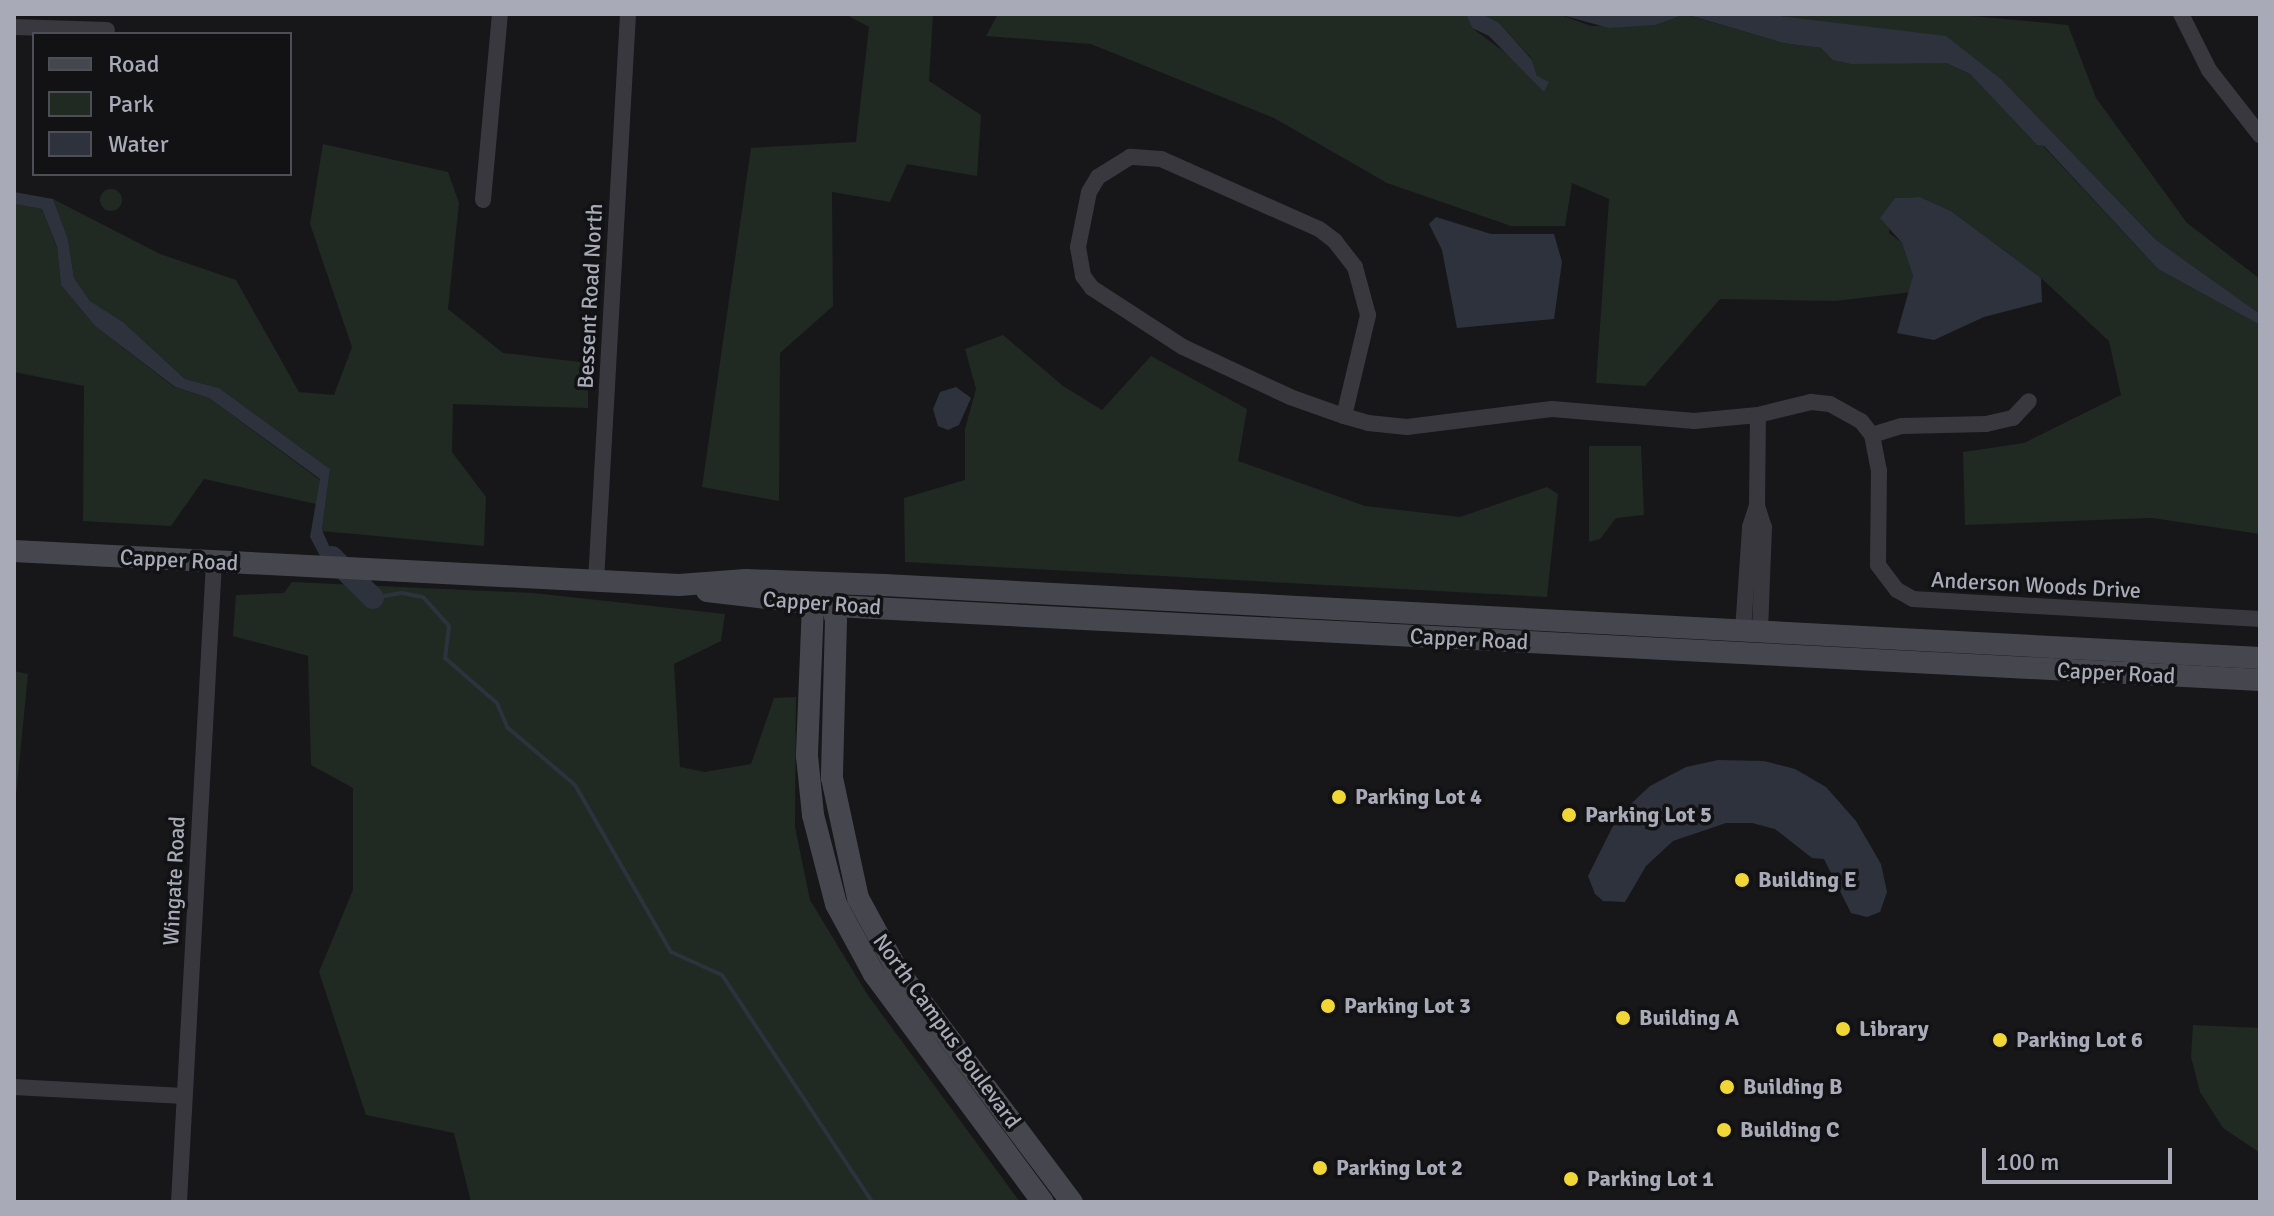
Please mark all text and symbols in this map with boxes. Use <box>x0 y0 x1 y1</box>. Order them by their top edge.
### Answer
legend <box>32 32 292 176</box>
text: Road <box>108 49 159 79</box>
text: Park <box>108 89 154 119</box>
text: Water <box>108 129 168 159</box>
street label: Bessent Road North <box>572 203 608 389</box>
street label: Capper Road <box>119 544 239 576</box>
street label: Anderson Woods Drive <box>1930 566 2142 604</box>
street label: Capper Road <box>762 586 882 620</box>
street label: Capper Road <box>1409 623 1529 655</box>
street label: Capper Road <box>2056 657 2176 689</box>
place label: Parking Lot 4 <box>1355 784 1482 810</box>
marker: Parking Lot 4 <box>1330 788 1348 806</box>
place label: Parking Lot 5 <box>1585 802 1712 828</box>
marker: Parking Lot 5 <box>1560 806 1578 824</box>
street label: Wingate Road <box>157 816 191 946</box>
place label: Building E <box>1758 867 1857 893</box>
marker: Building E <box>1733 871 1751 889</box>
street label: North Campus Boulevard <box>868 929 1026 1133</box>
place label: Parking Lot 3 <box>1344 993 1471 1019</box>
marker: Parking Lot 3 <box>1319 997 1337 1015</box>
place label: Building A <box>1639 1005 1739 1031</box>
marker: Building A <box>1614 1009 1632 1027</box>
place label: Library <box>1859 1016 1929 1042</box>
marker: Library <box>1834 1020 1852 1038</box>
place label: Parking Lot 6 <box>2016 1027 2143 1053</box>
marker: Parking Lot 6 <box>1991 1031 2009 1049</box>
place label: Building B <box>1743 1074 1842 1100</box>
marker: Building B <box>1718 1078 1736 1096</box>
place label: Building C <box>1740 1117 1839 1143</box>
marker: Building C <box>1715 1121 1733 1139</box>
scale bar <box>1986 1132 2176 1182</box>
text: 100 m <box>1996 1147 2059 1177</box>
place label: Parking Lot 2 <box>1336 1155 1463 1181</box>
marker: Parking Lot 2 <box>1311 1159 1329 1177</box>
place label: Parking Lot 1 <box>1587 1166 1714 1192</box>
marker: Parking Lot 1 <box>1562 1170 1580 1188</box>

